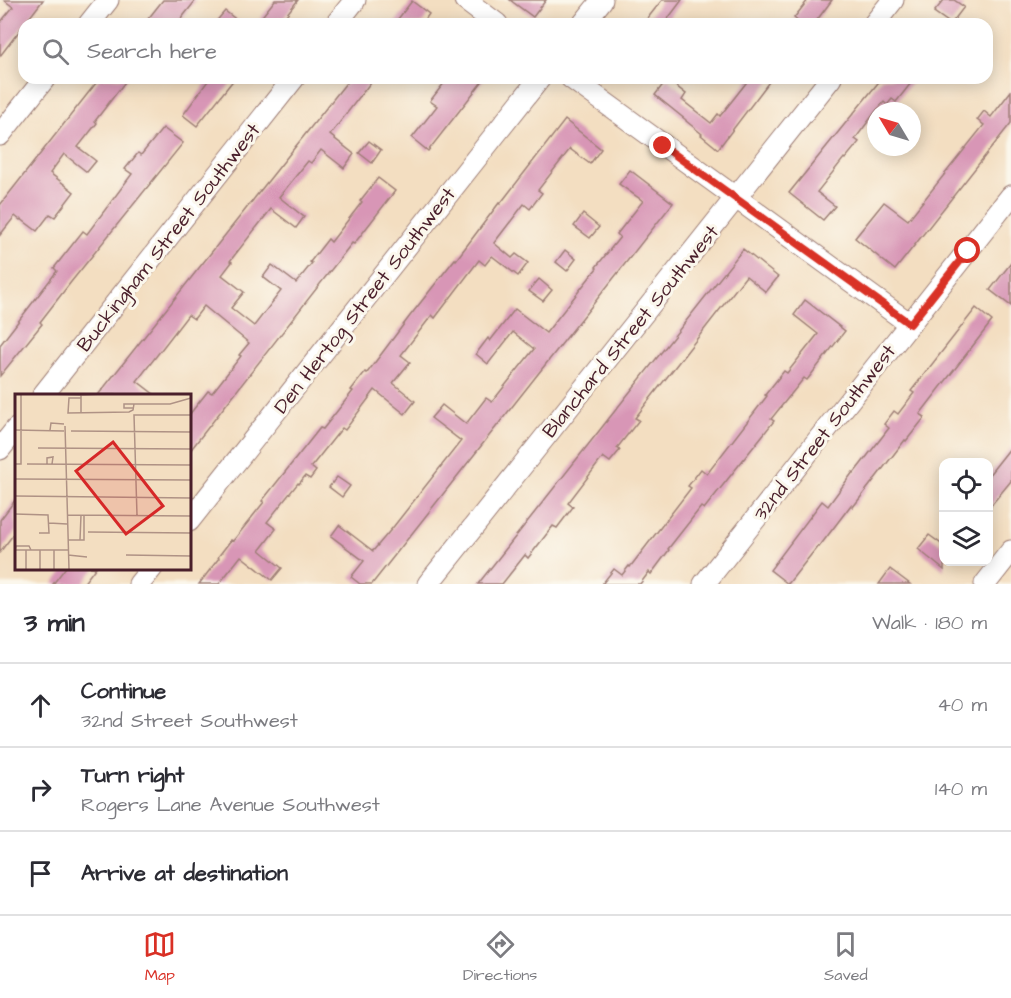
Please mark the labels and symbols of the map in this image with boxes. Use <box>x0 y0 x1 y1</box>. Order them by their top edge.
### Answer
north arrow <box>867 102 921 156</box>
street label: Buckingham Street Southwest <box>71 117 268 359</box>
route end <box>649 132 675 158</box>
street label: Den Hertog Street Southwest <box>267 181 463 420</box>
street label: Blanchard Street Southwest <box>536 219 726 444</box>
route start <box>954 237 980 263</box>
street label: 32nd Street Southwest <box>747 339 903 527</box>
inset map <box>15 394 190 569</box>

